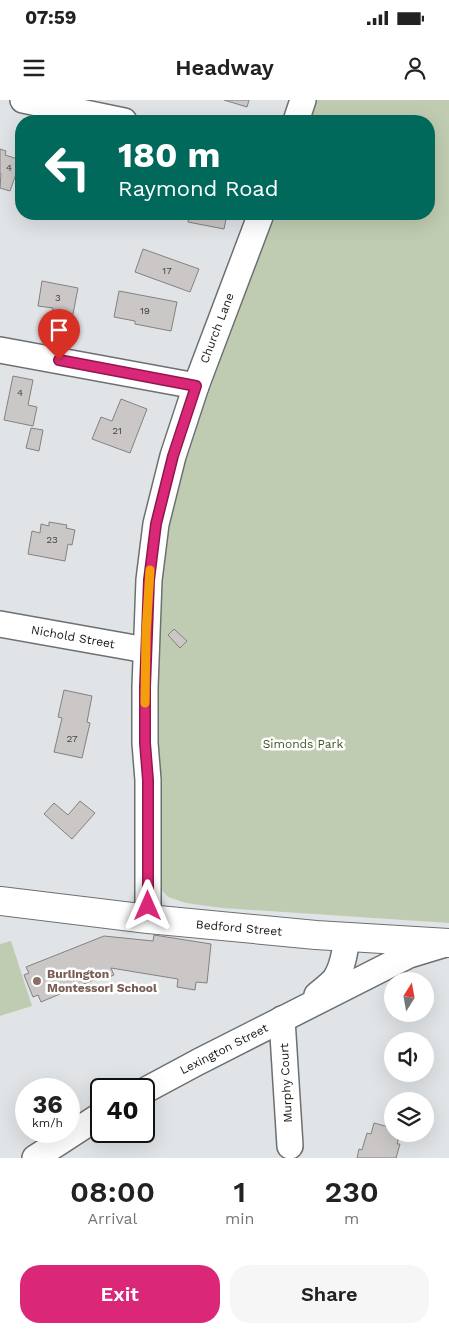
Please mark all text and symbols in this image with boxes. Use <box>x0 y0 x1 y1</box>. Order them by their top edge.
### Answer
text: 07:59 <box>25 6 76 29</box>
icon: menu <box>20 54 48 82</box>
icon: person <box>401 54 429 82</box>
text: Headway <box>175 55 274 80</box>
text: 180 m <box>118 134 221 176</box>
icon: left <box>35 135 100 200</box>
house number: 4 <box>6 162 12 173</box>
text: Raymond Road <box>118 176 279 201</box>
house number: 17 <box>162 265 172 276</box>
street label: Church Lane <box>197 291 237 365</box>
house number: 3 <box>55 292 61 303</box>
house number: 19 <box>140 305 150 316</box>
pin <box>38 309 80 360</box>
icon: arrive <box>45 316 73 344</box>
house number: 4 <box>17 387 23 398</box>
house number: 21 <box>112 425 122 436</box>
house number: 23 <box>46 534 58 545</box>
street label: Nichold Street <box>30 623 116 651</box>
house number: 27 <box>66 733 78 744</box>
park label: Simonds Park <box>263 737 344 751</box>
position arrow <box>121 879 173 931</box>
street label: Bedford Street <box>195 917 283 939</box>
place label: Burlington Montessori School <box>47 967 157 995</box>
north arrow <box>384 972 434 1022</box>
map controls <box>384 972 434 1142</box>
marker: Burlington Montessori School <box>31 975 43 987</box>
street label: Lexington Street <box>178 1021 270 1077</box>
button: sound <box>384 1032 434 1082</box>
street label: Murphy Court <box>277 1043 295 1123</box>
speed limit sign: 40 <box>90 1078 155 1143</box>
text: 36 <box>32 1090 63 1119</box>
button: layers <box>384 1092 434 1142</box>
text: km/h <box>32 1116 63 1130</box>
text: 08:00 <box>70 1174 155 1209</box>
text: 1 <box>233 1174 246 1209</box>
text: 230 <box>324 1174 379 1209</box>
text: Arrival <box>88 1209 137 1228</box>
text: min <box>225 1209 254 1228</box>
text: m <box>344 1209 359 1228</box>
button: Exit <box>20 1265 220 1323</box>
button: Share <box>230 1265 429 1323</box>

